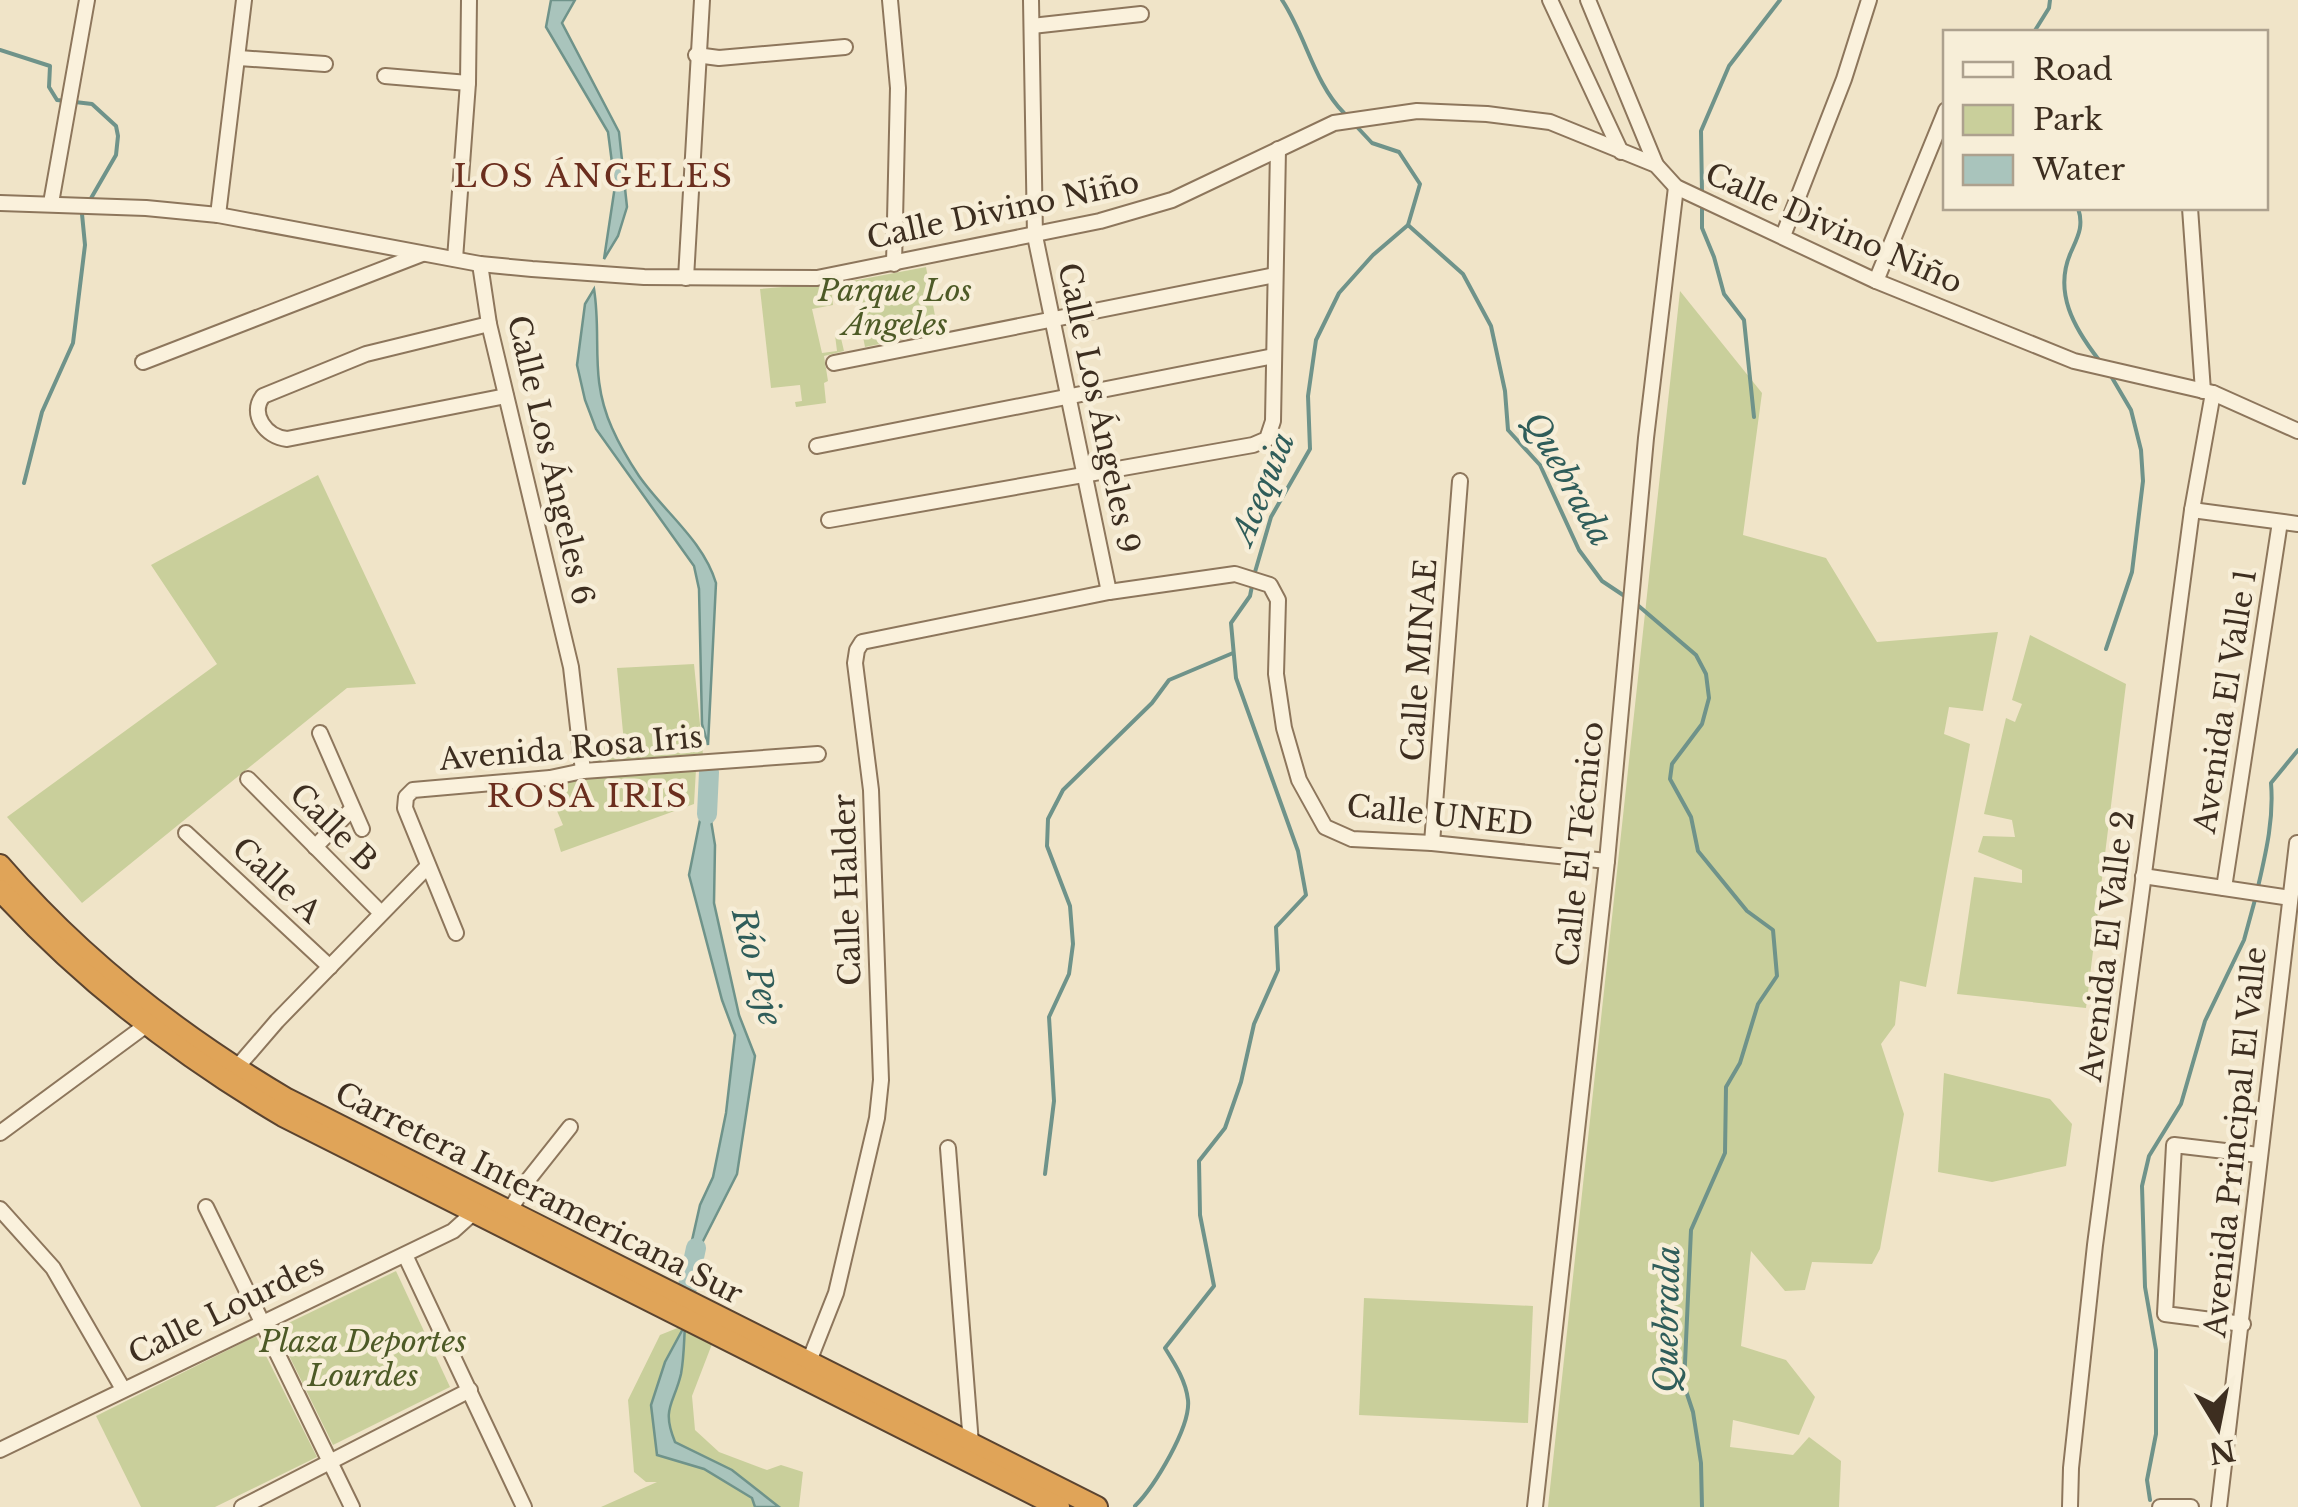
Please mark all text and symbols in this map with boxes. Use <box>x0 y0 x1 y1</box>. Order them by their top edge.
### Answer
legend <box>1943 30 2268 210</box>
text: Road <box>2033 51 2113 88</box>
text: Park <box>2033 101 2103 138</box>
text: Water <box>2032 151 2126 188</box>
street label: Calle Divino Niño <box>1700 155 1968 301</box>
district label: LOS ÁNGELES <box>454 156 734 196</box>
street label: Calle Divino Niño <box>864 163 1142 257</box>
street label: Calle Los Ángeles 9 <box>1050 260 1148 556</box>
park label: Parque Los Ángeles <box>817 272 972 343</box>
street label: Calle Los Ángeles 6 <box>500 312 602 608</box>
water label: Quebrada <box>1515 405 1621 553</box>
water label: Acequia <box>1221 426 1303 553</box>
street label: Calle MINAE <box>1393 558 1445 762</box>
street label: Avenida El Valle 1 <box>2186 566 2264 837</box>
street label: Avenida Rosa Iris <box>437 718 704 778</box>
street label: Calle El Técnico <box>1549 720 1611 968</box>
street label: Calle B <box>282 775 386 879</box>
district label: ROSA IRIS <box>487 776 689 816</box>
street label: Calle UNED <box>1345 787 1535 843</box>
street label: Calle Halder <box>825 793 869 987</box>
street label: Avenida El Valle 2 <box>2072 809 2142 1084</box>
street label: Calle A <box>225 830 330 931</box>
water label: Río Peje <box>723 903 791 1030</box>
street label: Avenida Principal El Valle <box>2196 945 2274 1340</box>
street label: Carretera Interamericana Sur <box>329 1074 750 1312</box>
water label: Quebrada <box>1646 1245 1688 1393</box>
street label: Calle Lourdes <box>122 1246 330 1372</box>
park label: Plaza Deportes Lourdes <box>258 1323 467 1394</box>
north arrow <box>2168 1377 2268 1477</box>
text: N <box>2206 1432 2238 1471</box>

